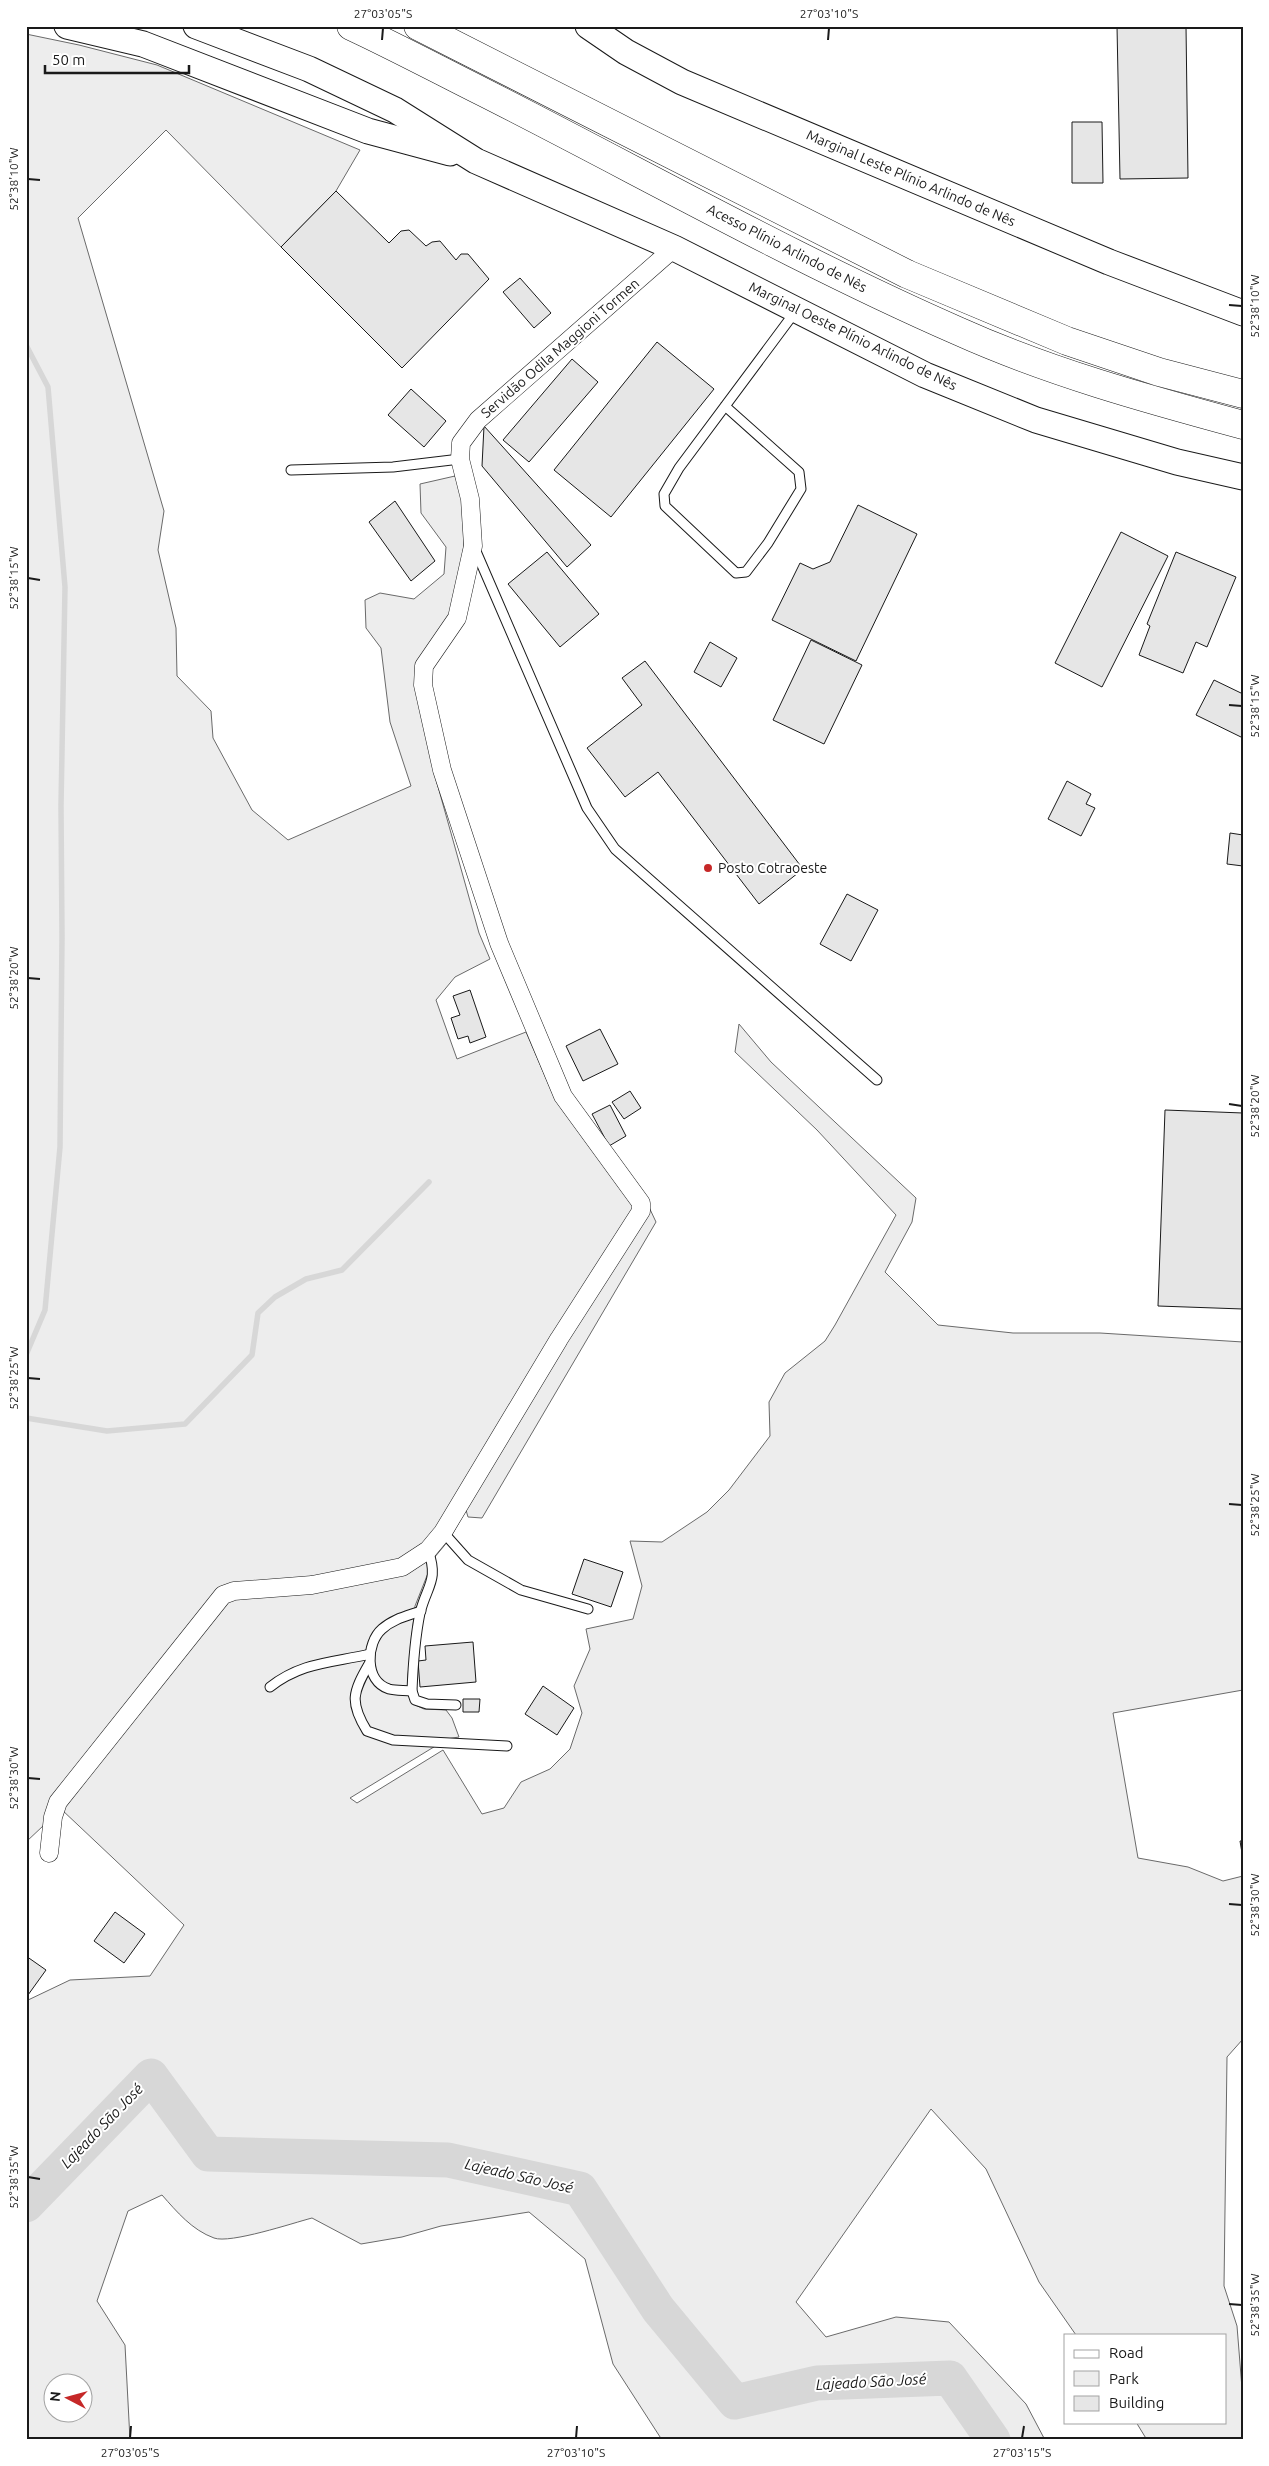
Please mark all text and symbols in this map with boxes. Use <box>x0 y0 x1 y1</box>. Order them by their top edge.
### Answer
text: 27°03'05"S <box>354 7 412 20</box>
text: 27°03'10"S <box>800 7 858 20</box>
scale bar <box>45 42 189 74</box>
text: 50 m <box>52 51 85 68</box>
street label: Marginal Leste Plínio Arlindo de Nês <box>804 127 1018 229</box>
text: 52°38'10"W <box>7 147 20 211</box>
street label: Acesso Plínio Arlindo de Nês <box>704 201 870 295</box>
text: 52°38'10"W <box>1248 274 1261 338</box>
street label: Servidão Odila Maggioni Tormen <box>478 275 642 421</box>
street label: Marginal Oeste Plínio Arlindo de Nês <box>746 279 960 393</box>
text: 52°38'15"W <box>7 546 20 610</box>
text: 52°38'15"W <box>1248 674 1261 738</box>
place label: Posto Cotraoeste <box>718 860 827 876</box>
marker: Posto Cotraoeste <box>702 862 714 874</box>
text: 52°38'20"W <box>7 946 20 1010</box>
text: 52°38'20"W <box>1248 1074 1261 1138</box>
text: 52°38'25"W <box>7 1346 20 1410</box>
text: 52°38'25"W <box>1248 1473 1261 1537</box>
text: 52°38'30"W <box>7 1746 20 1810</box>
text: 52°38'30"W <box>1248 1873 1261 1937</box>
water label: Lajeado São José <box>57 2080 146 2171</box>
text: 52°38'35"W <box>7 2145 20 2209</box>
water label: Lajeado São José <box>463 2155 575 2196</box>
text: 52°38'35"W <box>1248 2273 1261 2337</box>
legend <box>1064 2334 1226 2424</box>
text: Road <box>1109 2344 1144 2361</box>
water label: Lajeado São José <box>815 2370 927 2393</box>
text: Park <box>1109 2370 1139 2387</box>
north arrow <box>42 2374 92 2424</box>
text: N <box>47 2391 64 2403</box>
text: Building <box>1109 2394 1164 2411</box>
text: 27°03'05"S <box>101 2446 159 2459</box>
text: 27°03'10"S <box>547 2446 605 2459</box>
text: 27°03'15"S <box>993 2446 1051 2459</box>

